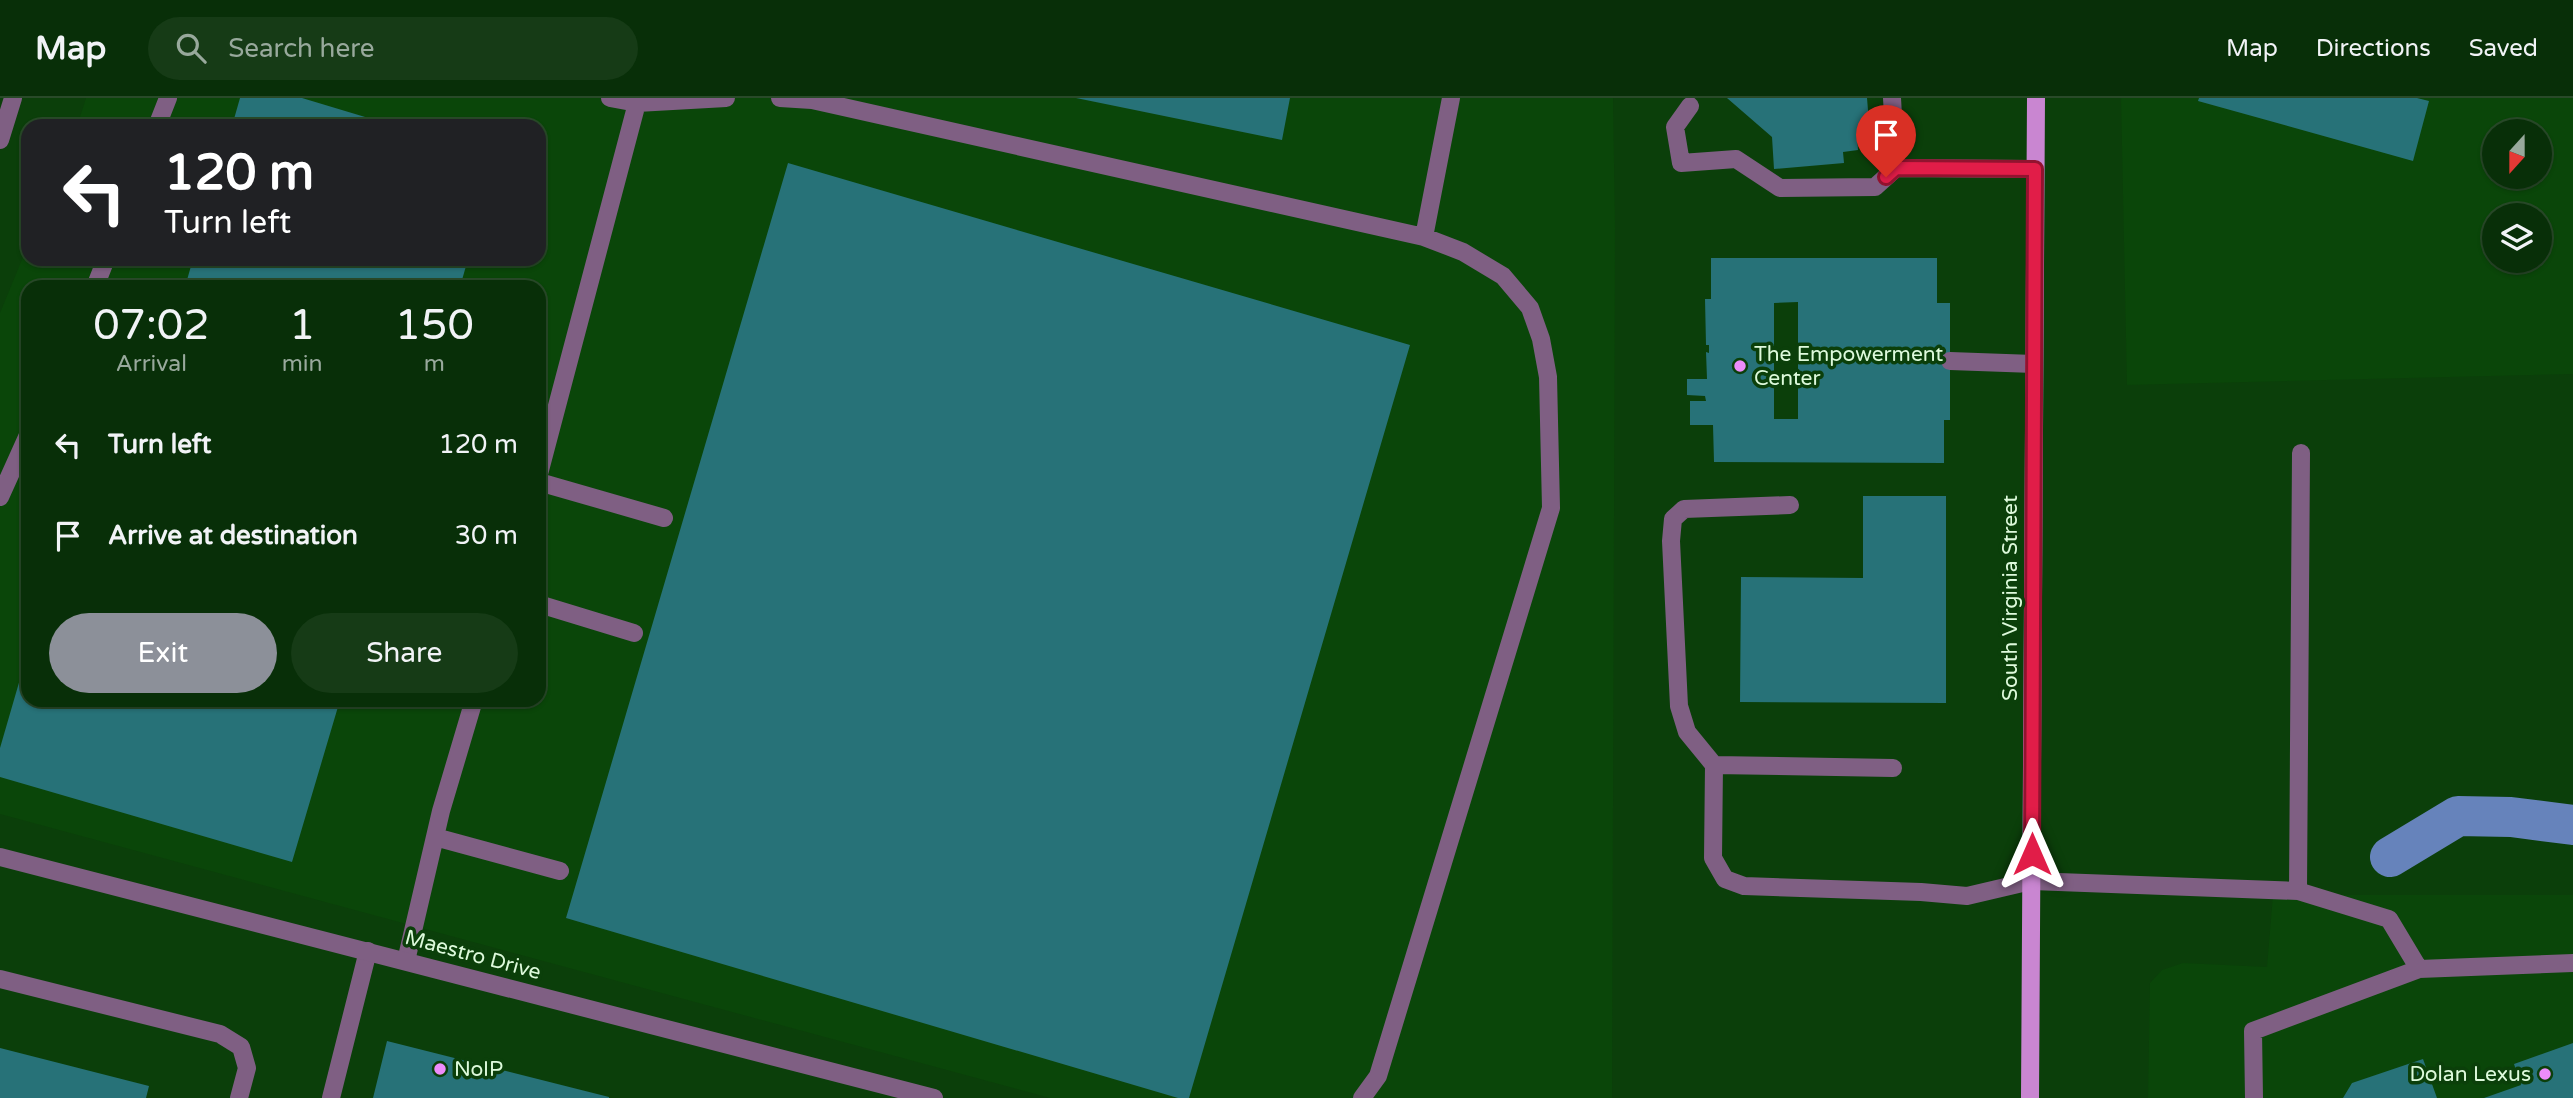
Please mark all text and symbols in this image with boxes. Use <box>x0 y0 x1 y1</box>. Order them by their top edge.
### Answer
search box <box>148 17 638 80</box>
text: Map <box>35 29 106 68</box>
icon: search <box>172 29 210 67</box>
text: Search here <box>228 33 374 64</box>
text: Map <box>2226 34 2278 63</box>
text: Directions <box>2316 34 2431 63</box>
text: Saved <box>2469 34 2538 63</box>
pin <box>1856 105 1916 177</box>
icon: arrive <box>1867 116 1905 154</box>
north arrow <box>2482 119 2552 189</box>
map controls <box>2482 119 2552 273</box>
text: 120 m <box>164 144 314 203</box>
icon: left <box>49 147 140 238</box>
button: layers <box>2482 203 2552 273</box>
text: Turn left <box>164 204 291 242</box>
text: 07:02 <box>93 300 210 351</box>
text: 1 <box>289 300 315 351</box>
text: 150 <box>395 300 474 351</box>
place label: The Empowerment Center <box>1754 342 1943 391</box>
text: Arrival <box>116 350 187 378</box>
text: min <box>282 350 323 378</box>
text: m <box>424 350 445 378</box>
marker: The Empowerment Center <box>1732 358 1748 374</box>
icon: left <box>49 426 87 464</box>
text: Turn left <box>108 429 211 460</box>
text: 120 m <box>438 429 518 460</box>
street label: South Virginia Street <box>1998 495 2023 701</box>
icon: arrive <box>49 517 87 555</box>
text: Arrive at destination <box>108 520 358 551</box>
text: 30 m <box>455 520 518 551</box>
button: Exit <box>49 613 277 693</box>
button: Share <box>291 613 518 693</box>
position arrow <box>1995 817 2069 891</box>
street label: Maestro Drive <box>402 925 544 985</box>
place label: NoIP <box>454 1057 503 1082</box>
marker: NoIP <box>432 1061 448 1077</box>
place label: Dolan Lexus <box>2409 1062 2531 1087</box>
marker: Dolan Lexus <box>2537 1066 2553 1082</box>

